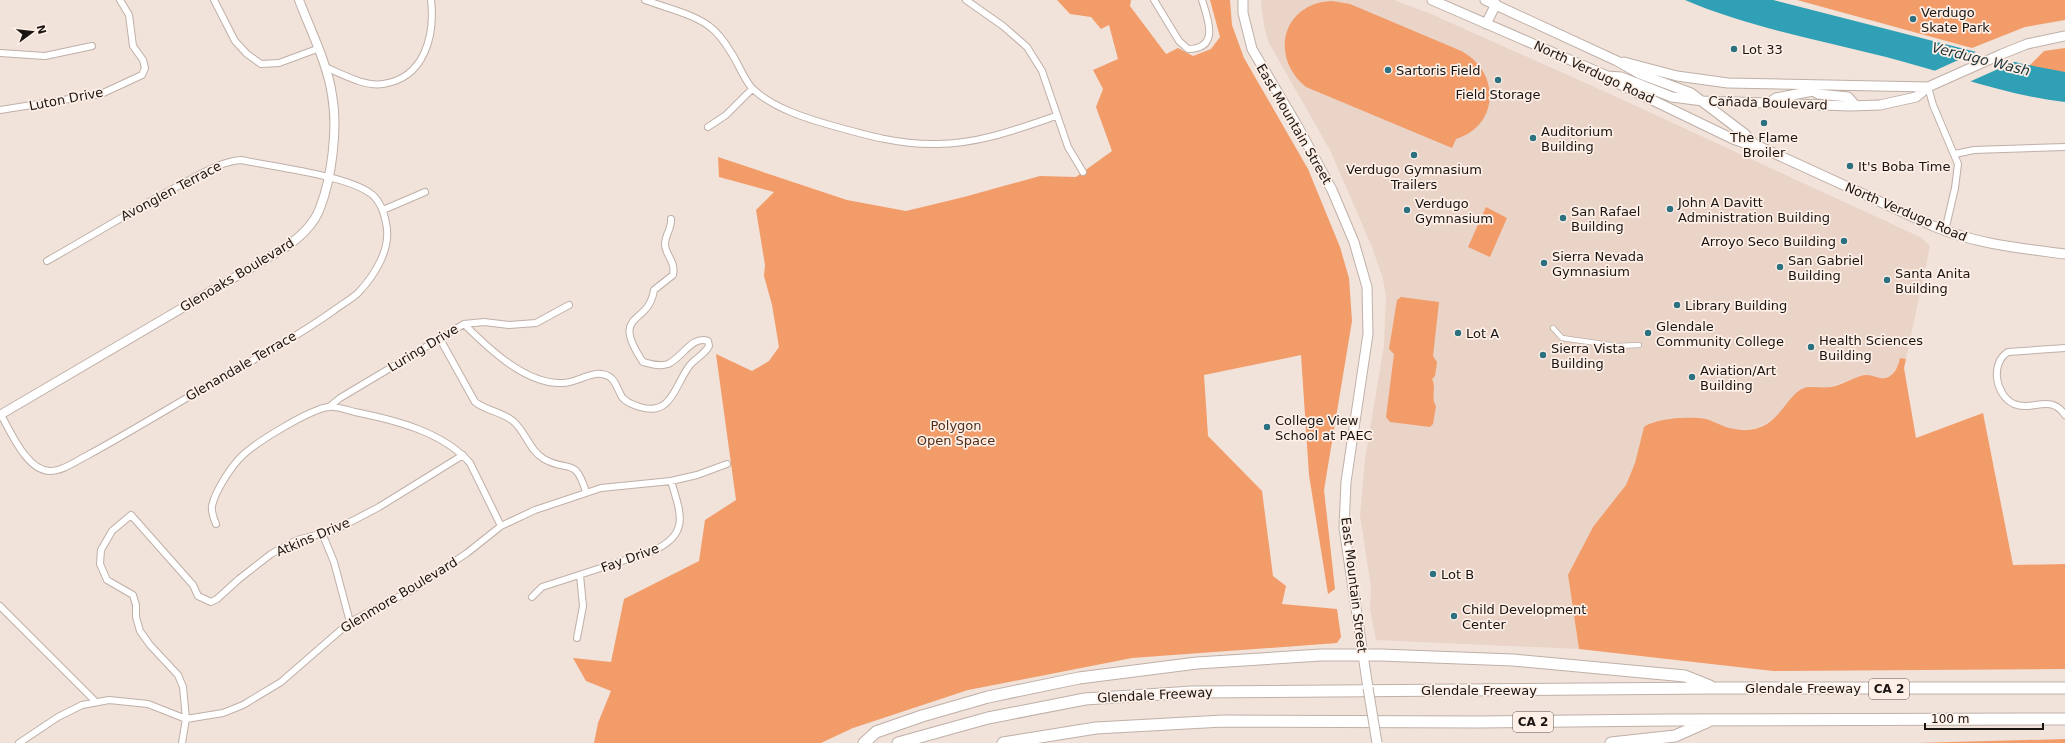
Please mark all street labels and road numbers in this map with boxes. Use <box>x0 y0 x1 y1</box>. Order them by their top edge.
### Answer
street label: North Verdugo Road <box>1531 38 1657 106</box>
street label: East Mountain Street <box>1253 61 1335 187</box>
street label: Luton Drive <box>28 84 104 114</box>
street label: Cañada Boulevard <box>1708 93 1828 113</box>
street label: Avonglen Terrace <box>118 158 224 224</box>
street label: North Verdugo Road <box>1843 180 1969 244</box>
street label: Glenoaks Boulevard <box>177 235 297 315</box>
street label: Luring Drive <box>385 321 461 375</box>
street label: Glenandale Terrace <box>183 328 299 404</box>
street label: Atkins Drive <box>274 515 352 559</box>
street label: East Mountain Street <box>1338 516 1370 654</box>
street label: Fay Drive <box>599 541 661 575</box>
street label: Glenmore Boulevard <box>338 554 460 636</box>
road number: CA 2 <box>1869 679 1909 699</box>
street label: Glendale Freeway <box>1745 681 1861 696</box>
street label: Glendale Freeway <box>1421 683 1537 698</box>
street label: Glendale Freeway <box>1097 684 1213 706</box>
road number: CA 2 <box>1513 712 1553 732</box>

